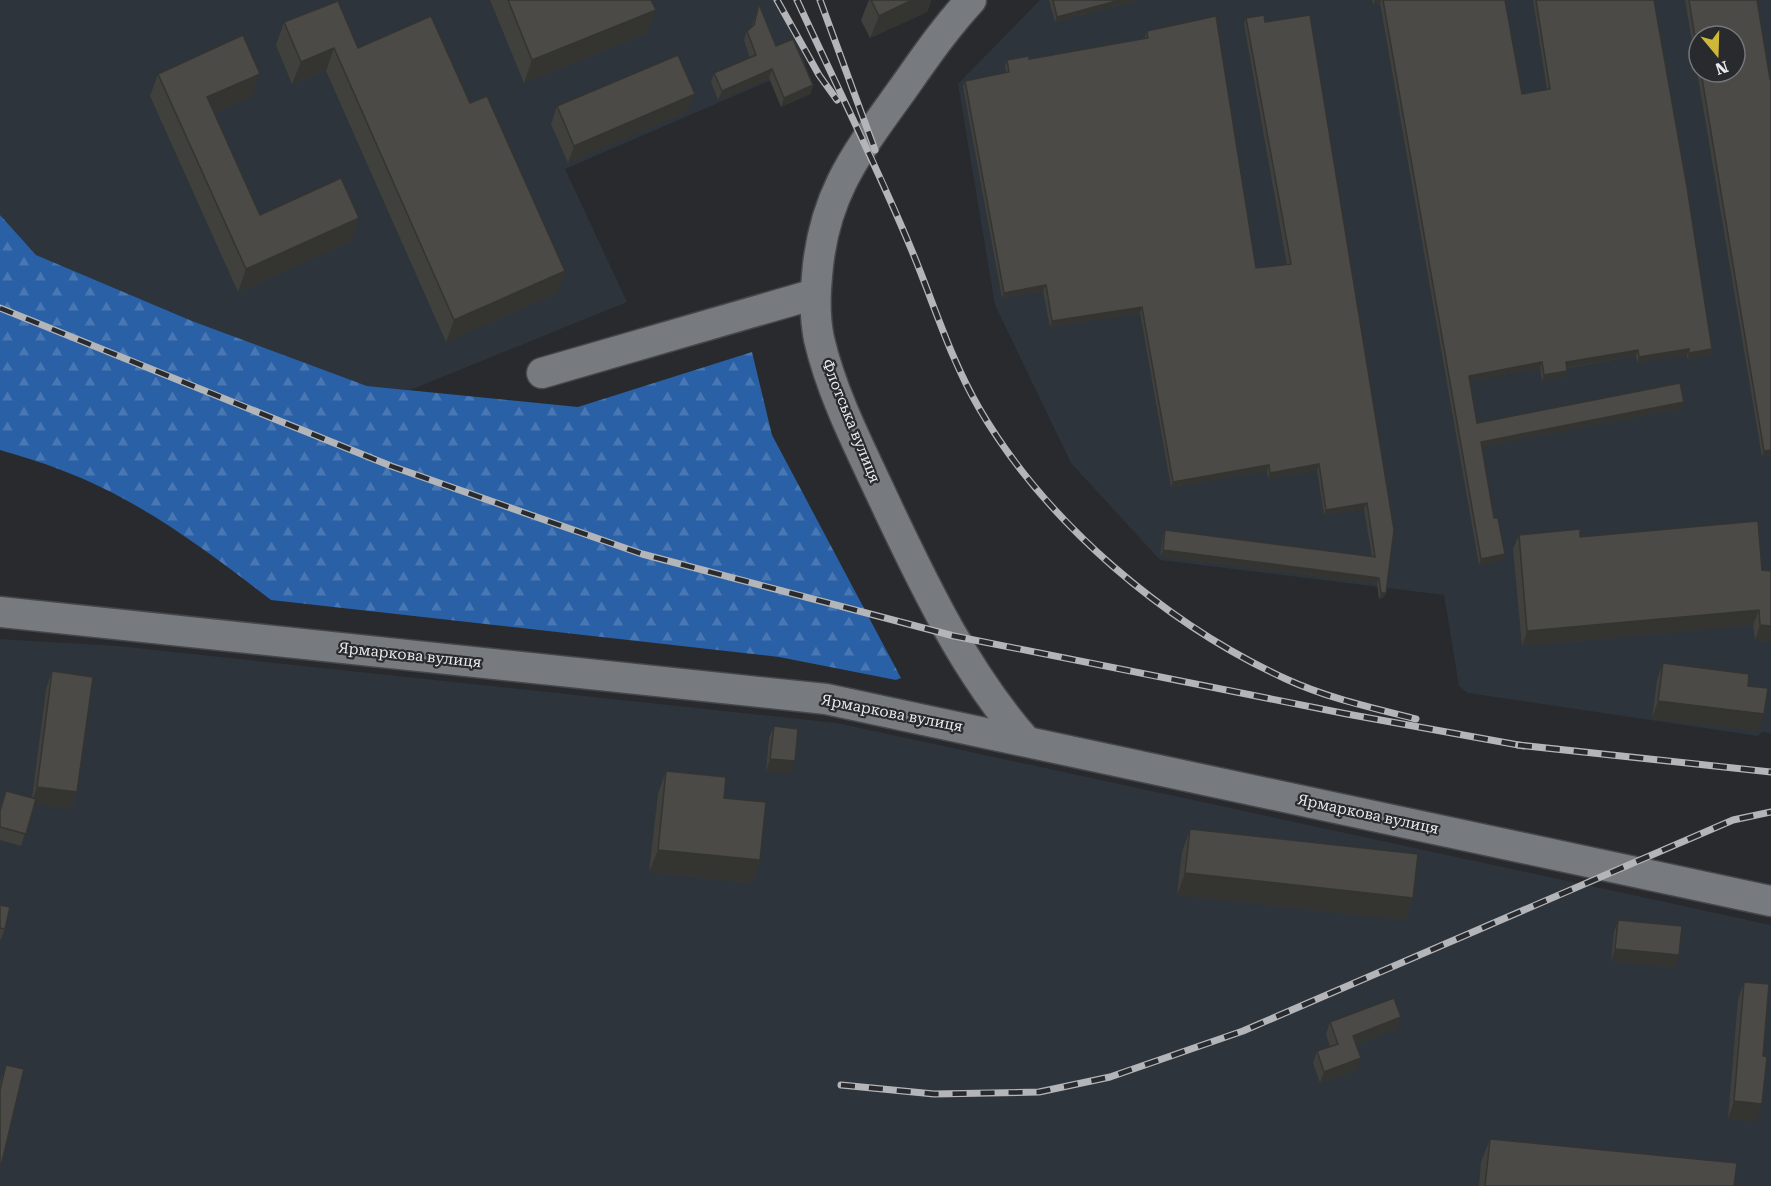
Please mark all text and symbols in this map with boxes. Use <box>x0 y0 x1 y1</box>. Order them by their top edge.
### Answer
north arrow <box>1687 24 1747 84</box>
text: N <box>1713 57 1731 79</box>
street label: Флотська вулиця <box>818 356 884 486</box>
street label: Ярмаркова вулиця <box>338 639 482 671</box>
street label: Ярмаркова вулиця <box>820 690 964 736</box>
street label: Ярмаркова вулиця <box>1296 790 1440 838</box>

